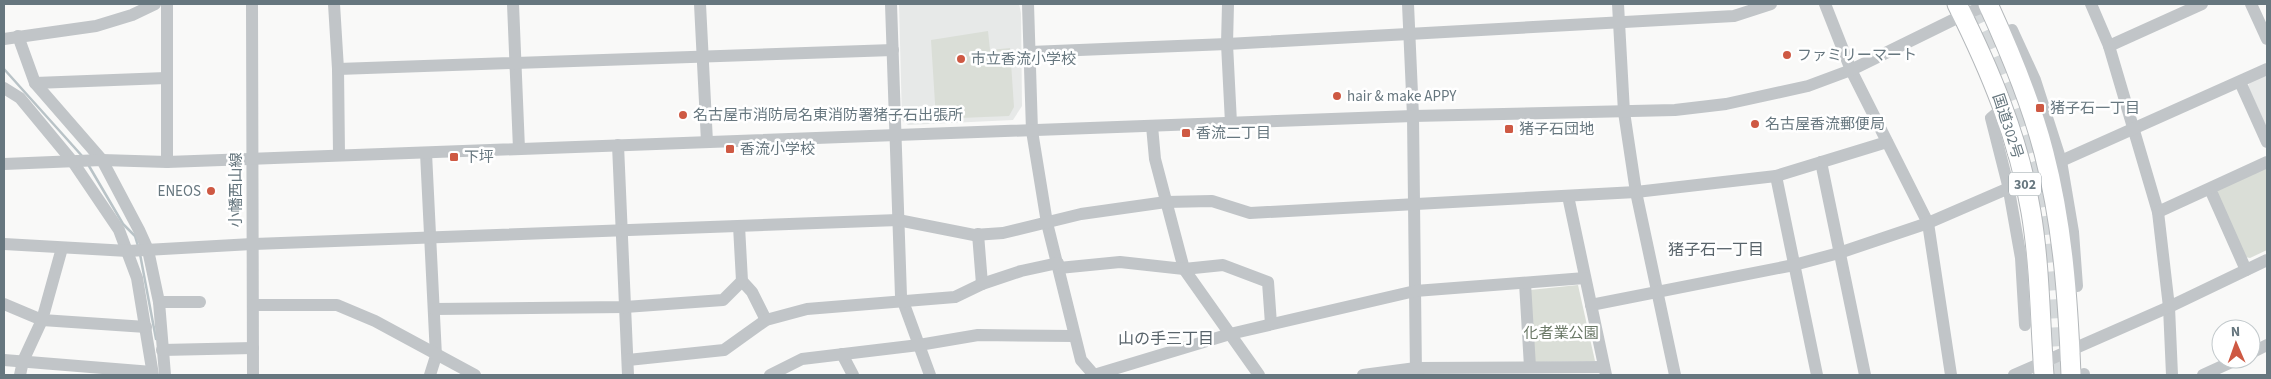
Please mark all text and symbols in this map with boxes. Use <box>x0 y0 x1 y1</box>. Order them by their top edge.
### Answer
place label: ファミリーマート <box>1797 45 1917 66</box>
place label: 市立香流小学校 <box>971 49 1076 70</box>
marker: ファミリーマート <box>1781 49 1793 61</box>
marker: 市立香流小学校 <box>955 53 967 65</box>
place label: hair & make APPY <box>1347 86 1457 107</box>
marker: hair & make APPY <box>1331 90 1343 102</box>
street label: 国道302号 <box>1987 91 2028 161</box>
place label: 猪子石一丁目 <box>2050 98 2140 119</box>
marker: 猪子石一丁目 <box>2034 102 2046 114</box>
place label: 名古屋市消防局名東消防署猪子石出張所 <box>693 105 963 126</box>
marker: 名古屋市消防局名東消防署猪子石出張所 <box>677 109 689 121</box>
place label: 名古屋香流郵便局 <box>1765 114 1885 135</box>
marker: 名古屋香流郵便局 <box>1749 118 1761 130</box>
place label: 猪子石団地 <box>1519 119 1594 140</box>
place label: 香流二丁目 <box>1196 123 1271 144</box>
marker: 猪子石団地 <box>1503 123 1515 135</box>
marker: 香流二丁目 <box>1180 127 1192 139</box>
place label: 香流小学校 <box>740 139 815 160</box>
marker: 香流小学校 <box>724 143 736 155</box>
place label: 下坪 <box>464 147 494 168</box>
marker: 下坪 <box>448 151 460 163</box>
street label: 小幡西山線 <box>226 152 247 228</box>
road number: 302 <box>2009 172 2041 195</box>
place label: ENEOS <box>158 181 201 202</box>
marker: ENEOS <box>205 185 217 197</box>
district label: 猪子石一丁目 <box>1668 239 1764 261</box>
north arrow <box>2211 319 2261 369</box>
text: N <box>2231 322 2241 342</box>
park label: 化者業公園 <box>1523 323 1599 344</box>
district label: 山の手三丁目 <box>1118 328 1214 350</box>

